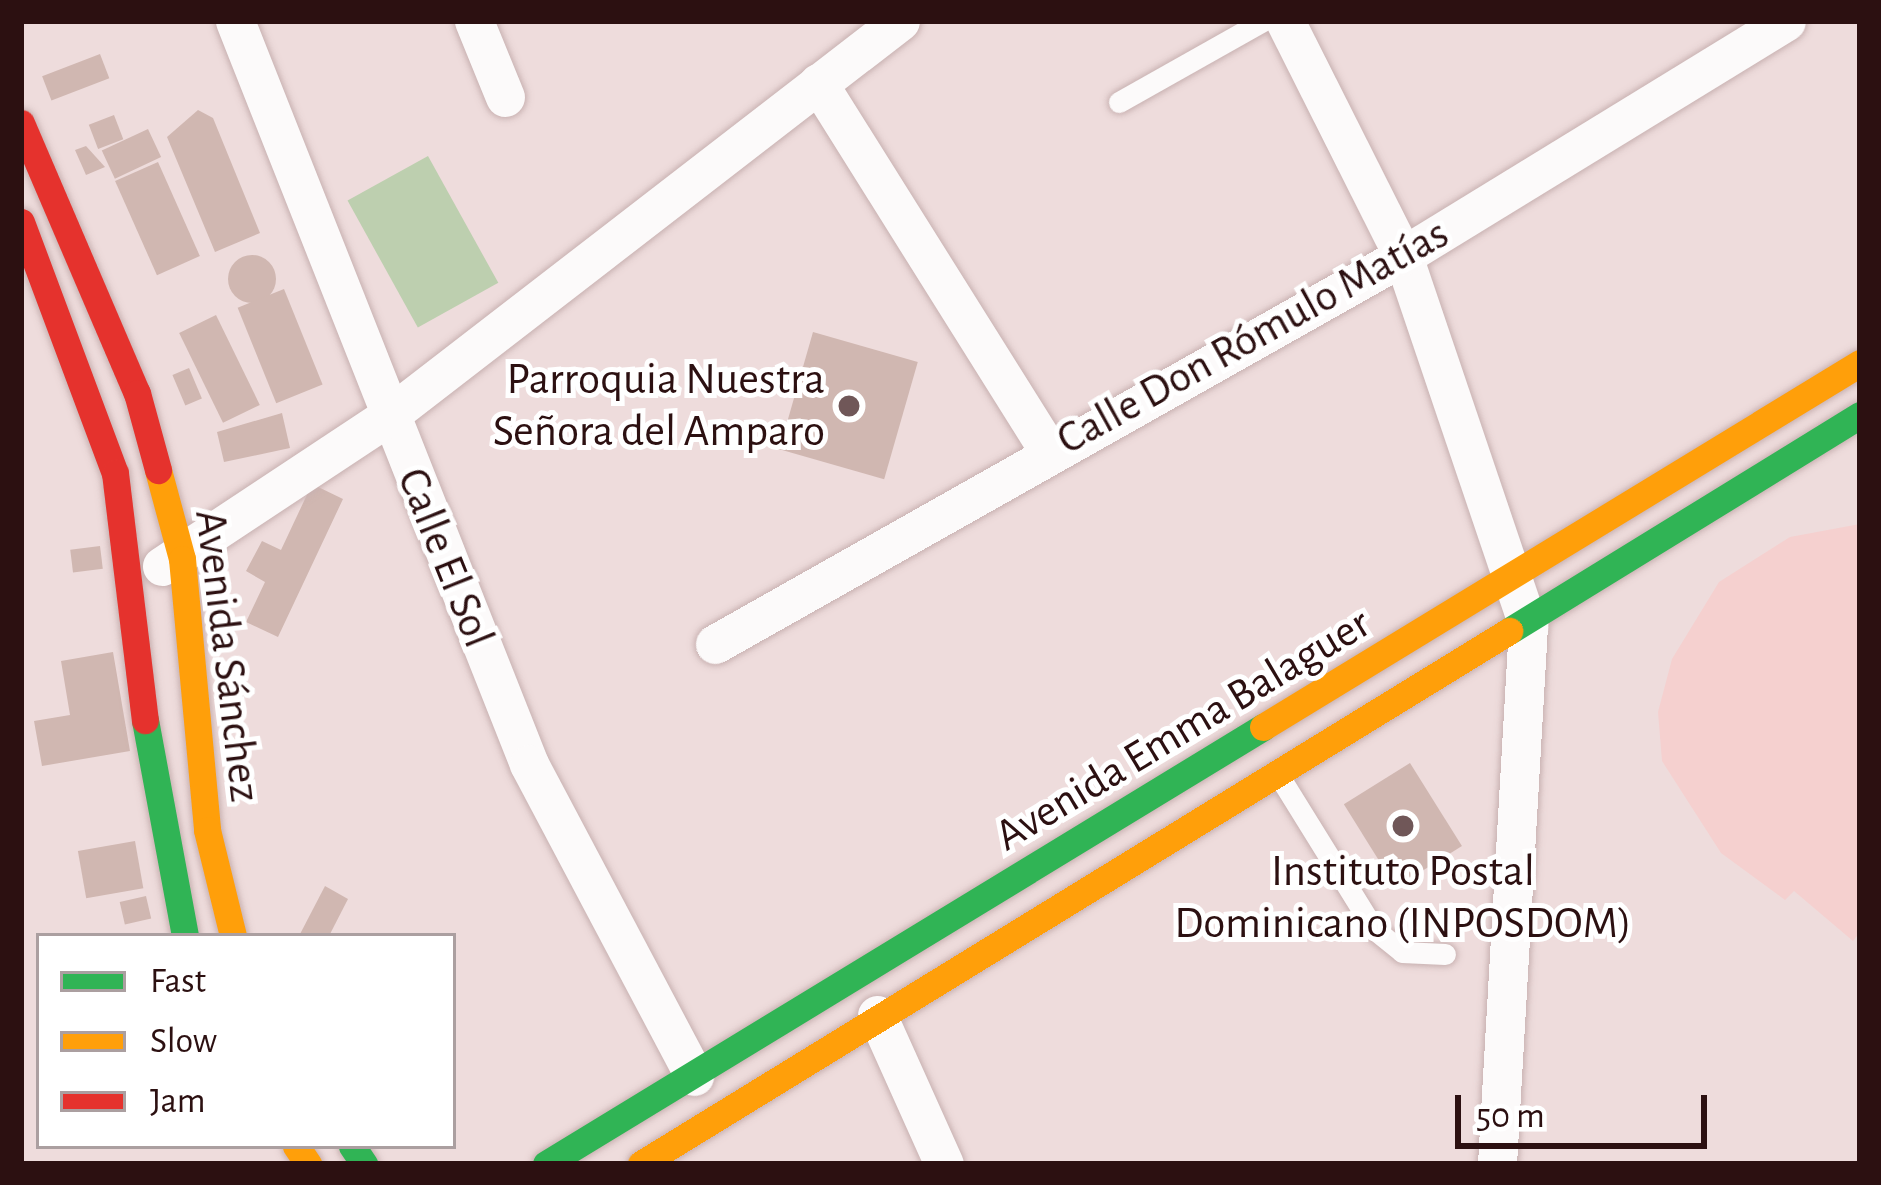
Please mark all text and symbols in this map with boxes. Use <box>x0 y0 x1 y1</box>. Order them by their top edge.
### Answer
street label: Calle Don Rómulo Matías <box>1048 207 1458 467</box>
place label: Parroquia Nuestra Señora del Amparo <box>493 353 825 459</box>
marker: Parroquia Nuestra Señora del Amparo <box>836 393 862 419</box>
street label: Calle El Sol <box>385 461 505 655</box>
street label: Avenida Sánchez <box>182 507 272 805</box>
street label: Avenida Emma Balaguer <box>986 597 1380 863</box>
marker: Instituto Postal Dominicano (INPOSDOM) <box>1390 813 1416 839</box>
place label: Instituto Postal Dominicano (INPOSDOM) <box>1174 845 1632 951</box>
legend <box>36 933 456 1149</box>
text: Fast <box>150 963 206 999</box>
text: Slow <box>150 1023 217 1059</box>
scale bar <box>1461 1071 1713 1145</box>
text: Jam <box>150 1083 206 1119</box>
text: 50 m <box>1476 1098 1545 1134</box>

